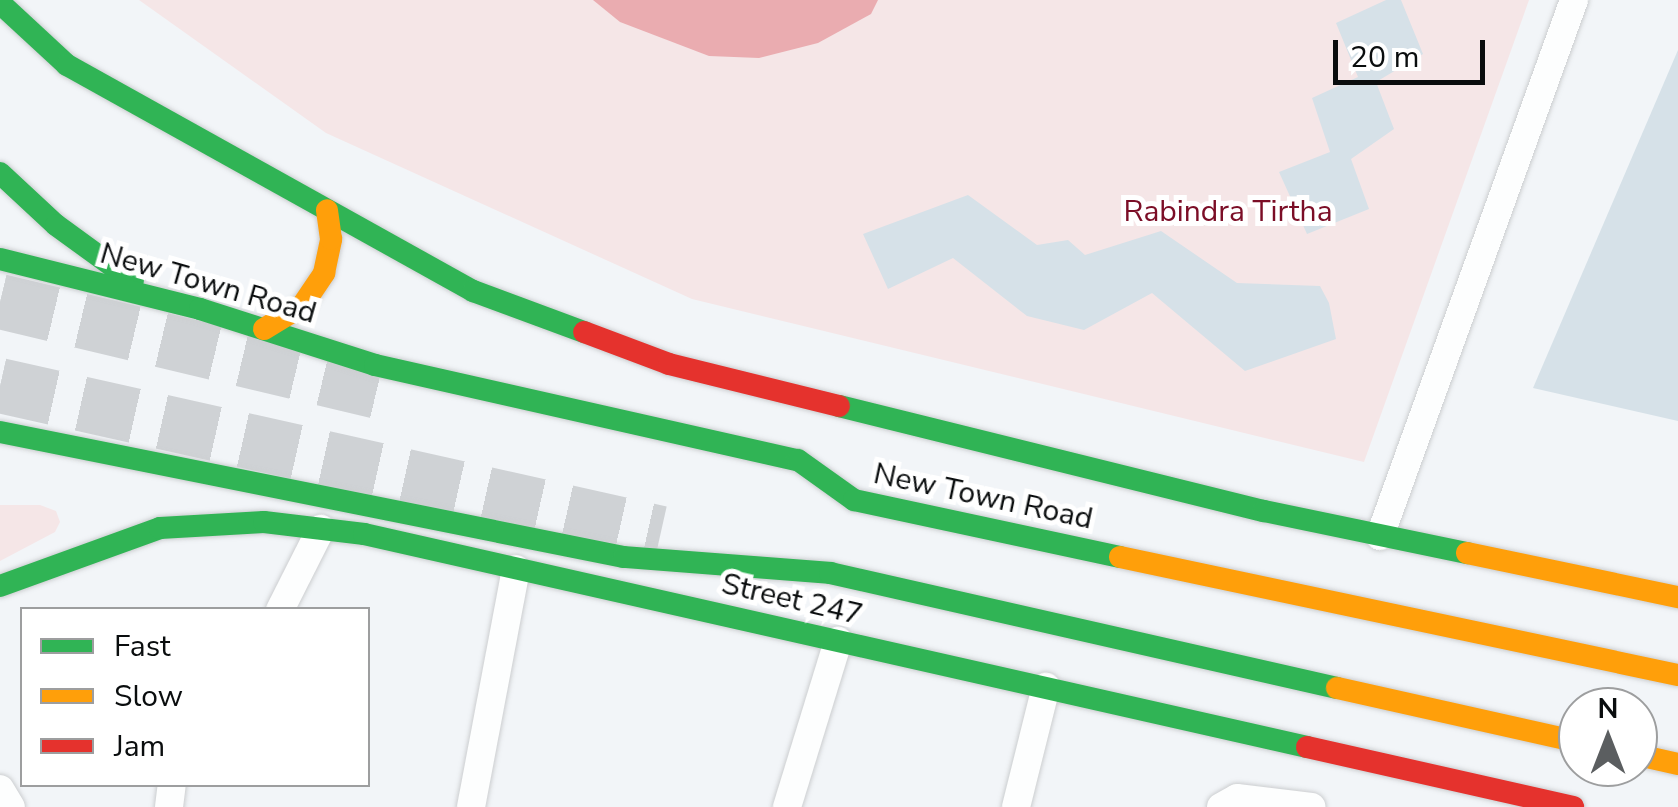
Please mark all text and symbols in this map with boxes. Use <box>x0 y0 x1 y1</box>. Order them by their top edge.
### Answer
scale bar <box>1338 20 1490 82</box>
text: 20 m <box>1350 37 1419 78</box>
park label: Rabindra Tirtha <box>1123 194 1333 230</box>
street label: New Town Road <box>96 236 320 332</box>
street label: New Town Road <box>870 456 1096 538</box>
street label: Street 247 <box>718 566 866 634</box>
legend <box>20 607 370 787</box>
text: Fast <box>114 626 171 667</box>
text: Slow <box>114 676 183 717</box>
north arrow <box>1558 687 1658 787</box>
text: N <box>1598 690 1618 728</box>
text: Jam <box>114 726 165 767</box>

